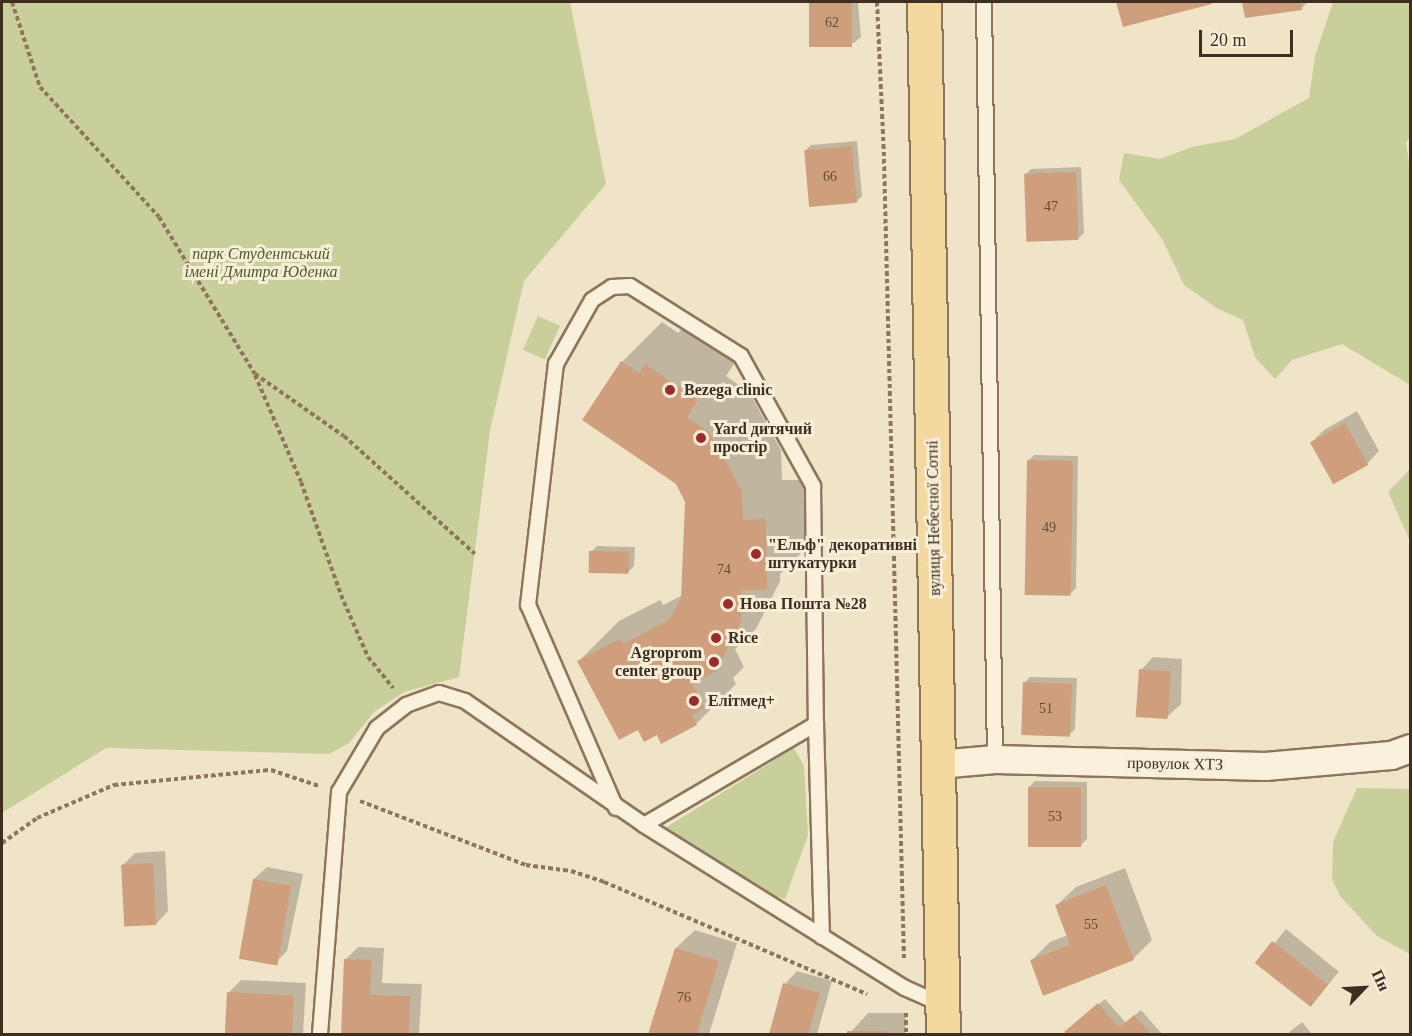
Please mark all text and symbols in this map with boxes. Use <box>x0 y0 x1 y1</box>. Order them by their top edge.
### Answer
house number: 62 <box>825 15 839 31</box>
scale bar <box>1202 18 1296 56</box>
text: 20 m <box>1210 30 1247 50</box>
house number: 66 <box>823 169 837 185</box>
house number: 47 <box>1044 199 1058 215</box>
park label: парк Студентський імені Дмитра Юденка <box>184 244 338 282</box>
place label: Bezega clinic <box>684 380 772 400</box>
marker: Bezega clinic <box>661 381 679 399</box>
place label: Yard дитячий простір <box>713 419 812 457</box>
marker: Yard дитячий простір <box>694 431 708 445</box>
street label: вулиця Небесної Сотні <box>923 440 945 596</box>
house number: 49 <box>1042 520 1056 536</box>
place label: "Ельф" декоративні штукатурки <box>768 535 917 573</box>
marker: "Ельф" декоративні штукатурки <box>749 547 763 561</box>
house number: 74 <box>717 562 731 578</box>
place label: Нова Пошта №28 <box>740 594 867 614</box>
marker: Нова Пошта №28 <box>721 597 735 611</box>
place label: Rice <box>728 628 758 648</box>
marker: Rice <box>709 631 723 645</box>
place label: Agroprom center group <box>615 643 702 681</box>
marker: Agroprom center group <box>707 655 721 669</box>
place label: Елітмед+ <box>708 691 775 711</box>
marker: Елітмед+ <box>685 692 703 710</box>
house number: 51 <box>1039 701 1053 717</box>
street label: провулок ХТЗ <box>1127 754 1223 774</box>
house number: 53 <box>1048 809 1062 825</box>
house number: 55 <box>1084 917 1098 933</box>
north arrow <box>1334 958 1394 1018</box>
text: Пн <box>1368 967 1393 994</box>
house number: 76 <box>677 990 691 1006</box>

